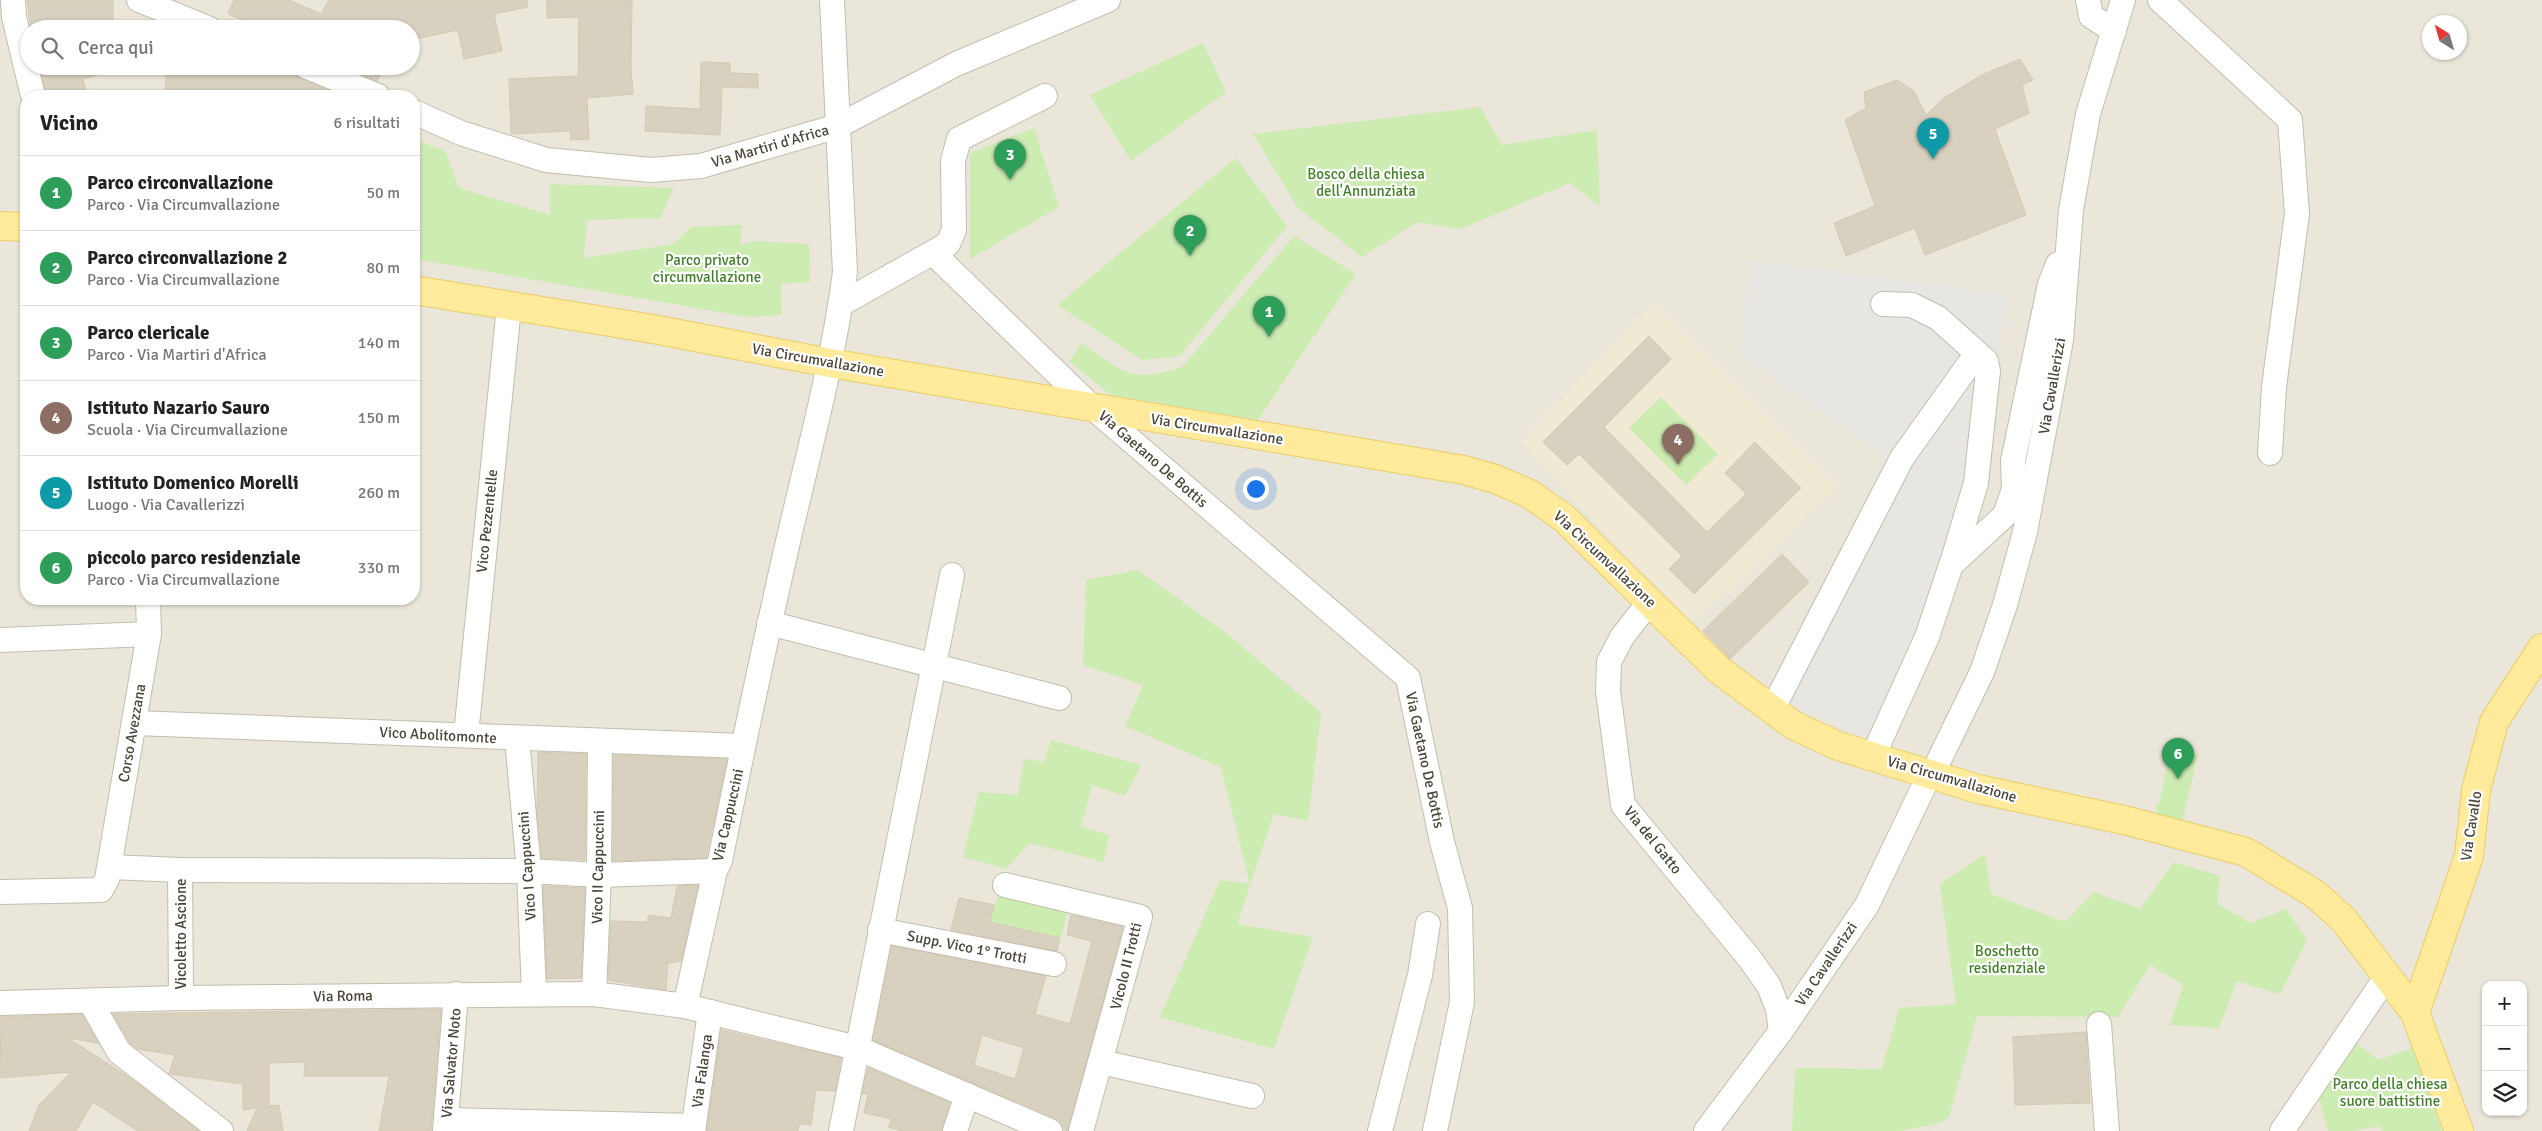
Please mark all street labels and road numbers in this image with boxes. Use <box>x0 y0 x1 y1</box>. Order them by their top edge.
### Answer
street label: Via Martiri d'Africa <box>709 121 831 171</box>
street label: Via Cavallerizzi <box>2035 336 2069 436</box>
street label: Via Circumvallazione <box>751 340 885 380</box>
street label: Via Gaetano De Bottis <box>1095 407 1212 512</box>
street label: Via Circumvallazione <box>1149 410 1285 448</box>
street label: Vico Pezzentelle <box>473 468 501 574</box>
street label: Via Circumvallazione <box>1550 507 1660 611</box>
street label: Corso Avezzana <box>114 682 150 784</box>
street label: Via Gaetano De Bottis <box>1402 690 1448 830</box>
street label: Vico Abolitomonte <box>379 723 497 747</box>
street label: Via Circumvallazione <box>1885 752 2019 806</box>
street label: Via Cappuccini <box>709 767 747 863</box>
street label: Via Cavallo <box>2457 790 2485 862</box>
street label: Via del Gatto <box>1620 802 1686 878</box>
street label: Vico II Cappuccini <box>588 810 608 924</box>
street label: Vico I Cappuccini <box>514 811 540 921</box>
street label: Vicoletto Ascione <box>172 878 190 990</box>
street label: Via Cavallerizzi <box>1791 918 1861 1010</box>
street label: Vicolo II Trotti <box>1106 921 1146 1011</box>
street label: Supp. Vico 1° Trotti <box>906 927 1028 967</box>
street label: Via Roma <box>313 986 373 1006</box>
street label: Via Salvator Noto <box>437 1007 465 1119</box>
street label: Via Falanga <box>688 1033 716 1109</box>

